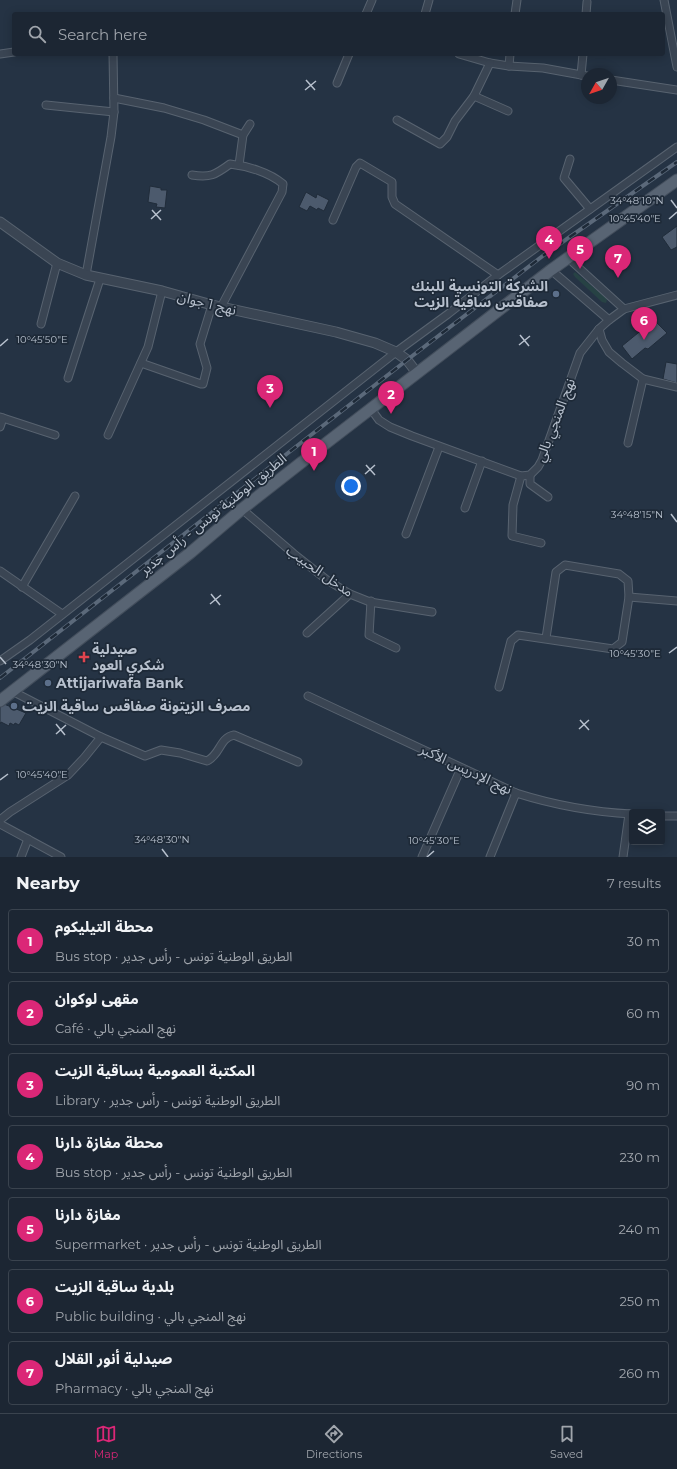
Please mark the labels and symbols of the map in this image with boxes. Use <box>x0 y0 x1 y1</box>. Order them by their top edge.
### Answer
north arrow <box>581 68 617 104</box>
text: 34°48'10"N <box>610 194 664 207</box>
text: 10°45'40"E <box>609 212 661 225</box>
pin: 4 <box>536 226 562 259</box>
pin: 5 <box>567 236 593 269</box>
pin: 7 <box>605 245 631 278</box>
place label: الشركة التونسية للبنك صفاقس ساقية الزيت <box>411 277 548 311</box>
street label: نهج 1 جوان <box>175 287 239 321</box>
marker: الشركة التونسية للبنك صفاقس ساقية الزيت <box>551 289 561 299</box>
pin: 6 <box>631 307 657 340</box>
text: 10°45'50"E <box>16 333 68 346</box>
pin: 3 <box>257 375 283 408</box>
street label: نهج المنجي بالي <box>531 375 581 465</box>
pin: 2 <box>378 381 404 414</box>
pin: 1 <box>301 438 327 471</box>
street label: الطريق الوطنية تونس - رأس جدير <box>135 449 291 580</box>
your location <box>341 476 361 496</box>
text: 34°48'15"N <box>611 508 663 521</box>
street label: مدخل الحبيب <box>283 541 357 601</box>
place label: صيدلية شكري العود <box>92 640 164 676</box>
text: 10°45'30"E <box>609 647 661 660</box>
marker: صيدلية شكري العود <box>79 652 89 662</box>
text: 34°48'30"N <box>12 658 68 671</box>
place label: Attijariwafa Bank <box>55 674 184 692</box>
marker: Attijariwafa Bank <box>43 678 53 688</box>
place label: مصرف الزيتونة صفاقس ساقية الزيت <box>22 697 250 715</box>
marker: مصرف الزيتونة صفاقس ساقية الزيت <box>9 701 19 711</box>
street label: نهج الإدريس الأكبر <box>415 739 515 800</box>
text: 10°45'40"E <box>16 768 68 781</box>
text: 34°48'30"N <box>134 833 190 846</box>
text: 10°45'30"E <box>408 834 460 847</box>

